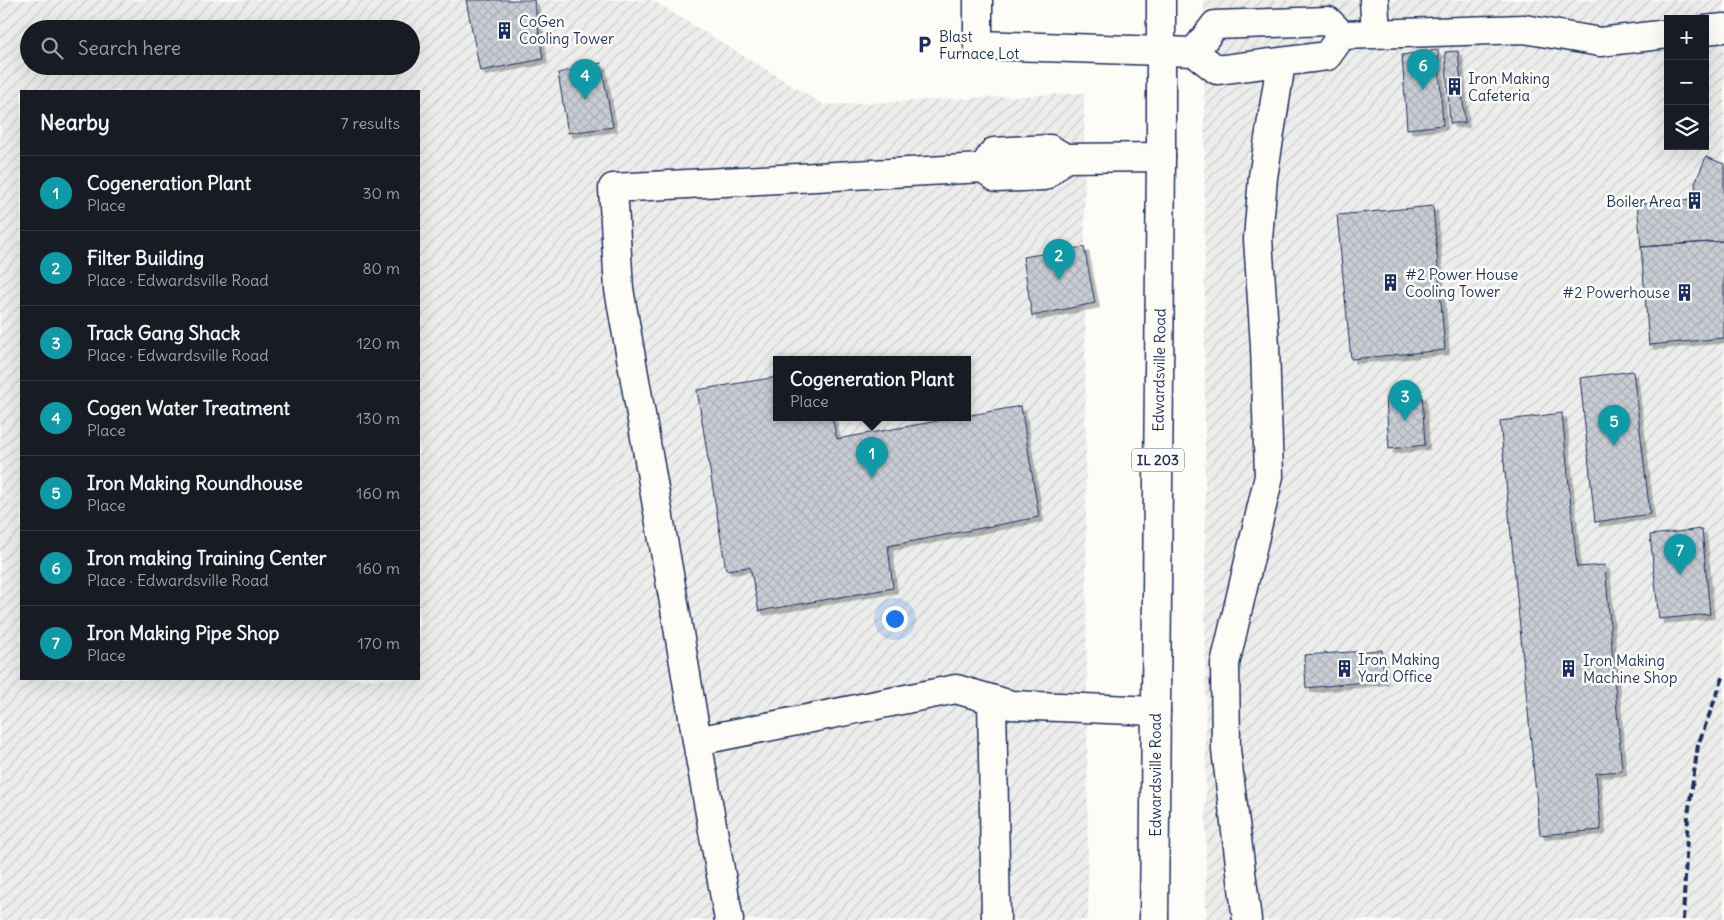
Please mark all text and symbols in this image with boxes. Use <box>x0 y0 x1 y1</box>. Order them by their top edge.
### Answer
place label: CoGen Cooling Tower <box>519 12 614 48</box>
map controls <box>1664 15 1709 150</box>
button: + <box>1664 15 1709 60</box>
search box <box>20 20 420 75</box>
building icon: CoGen Cooling Tower <box>495 20 515 40</box>
place label: Blast Furnace Lot <box>939 27 1019 63</box>
icon: search <box>38 34 66 62</box>
parking icon: Blast Furnace Lot <box>915 35 935 55</box>
text: Search here <box>78 36 181 60</box>
pin: 6 <box>1407 49 1439 90</box>
pin: 4 <box>569 59 601 100</box>
button: − <box>1664 60 1709 105</box>
place label: Iron Making Cafeteria <box>1468 69 1550 105</box>
building icon: Iron Making Cafeteria <box>1444 77 1464 97</box>
button: layers <box>1664 105 1709 150</box>
text: Nearby <box>40 109 110 136</box>
text: 7 results <box>341 113 400 133</box>
text: Cogeneration Plant <box>87 171 251 195</box>
text: 1 <box>53 183 59 203</box>
text: 30 m <box>363 183 400 203</box>
building icon: Boiler Area <box>1685 191 1705 211</box>
place label: Boiler Area <box>1606 192 1681 211</box>
text: Place <box>87 195 126 215</box>
pin: 2 <box>1043 239 1075 280</box>
text: Filter Building <box>87 246 204 270</box>
text: 2 <box>52 258 60 278</box>
text: 80 m <box>362 258 400 278</box>
place label: #2 Power House Cooling Tower <box>1405 265 1518 301</box>
text: Place · Edwardsville Road <box>87 270 269 290</box>
building icon: #2 Power House Cooling Tower <box>1381 273 1401 293</box>
building icon: #2 Powerhouse <box>1674 282 1694 302</box>
place label: #2 Powerhouse <box>1562 283 1670 302</box>
street label: Edwardsville Road <box>1148 308 1170 432</box>
text: Track Gang Shack <box>87 321 240 345</box>
text: 3 <box>51 333 61 353</box>
text: 120 m <box>357 333 400 353</box>
text: Place · Edwardsville Road <box>87 345 269 365</box>
popup <box>773 356 971 421</box>
text: Cogeneration Plant <box>790 367 954 391</box>
pin: 3 <box>1389 380 1421 421</box>
text: Place <box>790 391 829 411</box>
text: Cogen Water Treatment <box>87 396 290 420</box>
pin: 5 <box>1598 405 1630 446</box>
text: 4 <box>51 408 61 428</box>
text: 130 m <box>356 408 400 428</box>
text: Place <box>87 420 126 440</box>
pin: 1 <box>856 437 888 478</box>
road number: IL 203 <box>1132 448 1184 472</box>
text: Iron Making Roundhouse <box>87 471 303 495</box>
text: 5 <box>51 483 61 503</box>
text: 160 m <box>356 483 400 503</box>
text: Place <box>87 495 126 515</box>
pin: 7 <box>1664 534 1696 575</box>
text: Iron making Training Center <box>87 546 326 570</box>
text: 6 <box>51 558 61 578</box>
text: 160 m <box>356 558 400 578</box>
text: Place · Edwardsville Road <box>87 570 269 590</box>
your location <box>882 606 908 632</box>
text: Iron Making Pipe Shop <box>87 621 279 645</box>
text: 7 <box>52 633 60 653</box>
text: 170 m <box>357 633 400 653</box>
text: Place <box>87 645 126 665</box>
place label: Iron Making Yard Office <box>1358 650 1440 686</box>
place label: Iron Making Machine Shop <box>1583 651 1678 687</box>
building icon: Iron Making Yard Office <box>1334 658 1354 678</box>
building icon: Iron Making Machine Shop <box>1559 659 1579 679</box>
street label: Edwardsville Road <box>1146 713 1165 837</box>

